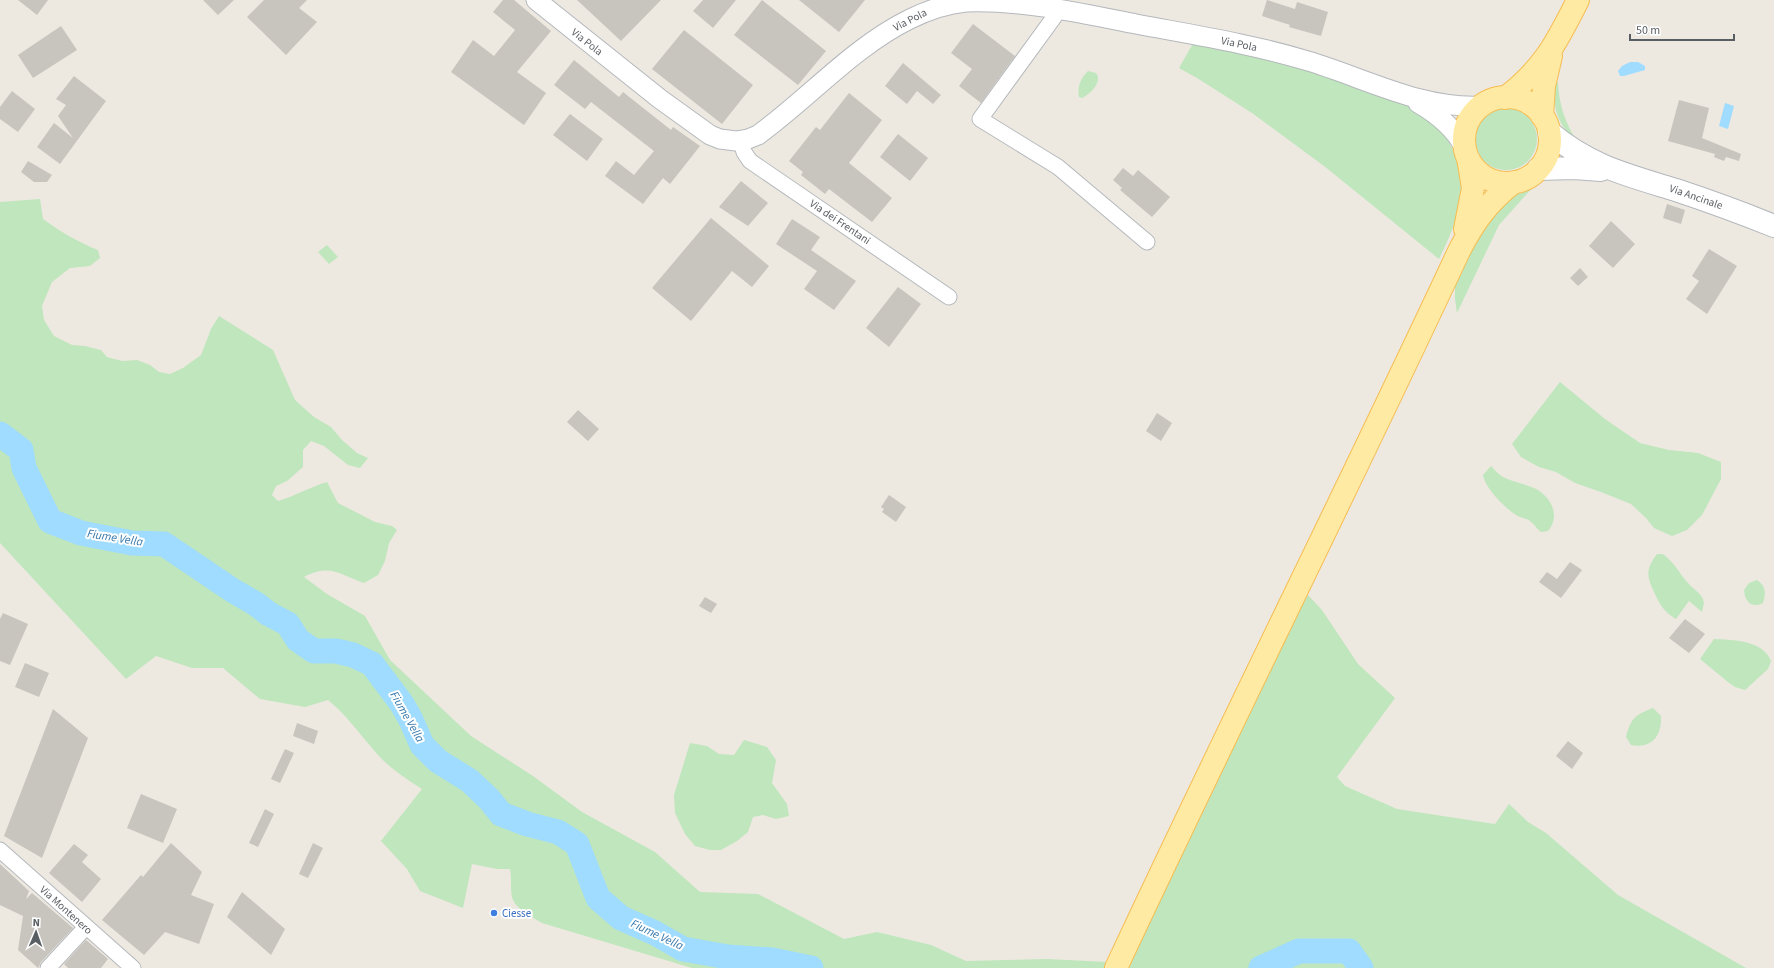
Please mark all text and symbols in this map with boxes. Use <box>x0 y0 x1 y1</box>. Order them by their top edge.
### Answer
street label: Via Pola <box>890 5 930 35</box>
scale bar <box>1630 16 1734 42</box>
text: 50 m <box>1636 22 1660 39</box>
street label: Via Pola <box>568 25 606 59</box>
street label: Via Pola <box>1220 33 1258 55</box>
street label: Via Ancinale <box>1667 181 1725 213</box>
street label: Via dei Frentani <box>806 196 874 248</box>
water label: Fiume Vella <box>86 525 145 551</box>
water label: Fiume Vella <box>386 688 429 746</box>
street label: Via Montenero <box>36 882 96 938</box>
place label: Ciesse <box>502 906 532 921</box>
marker: Ciesse <box>489 908 499 918</box>
north arrow <box>16 912 56 952</box>
text: N <box>32 915 40 930</box>
water label: Fiume Vella <box>628 915 687 955</box>

